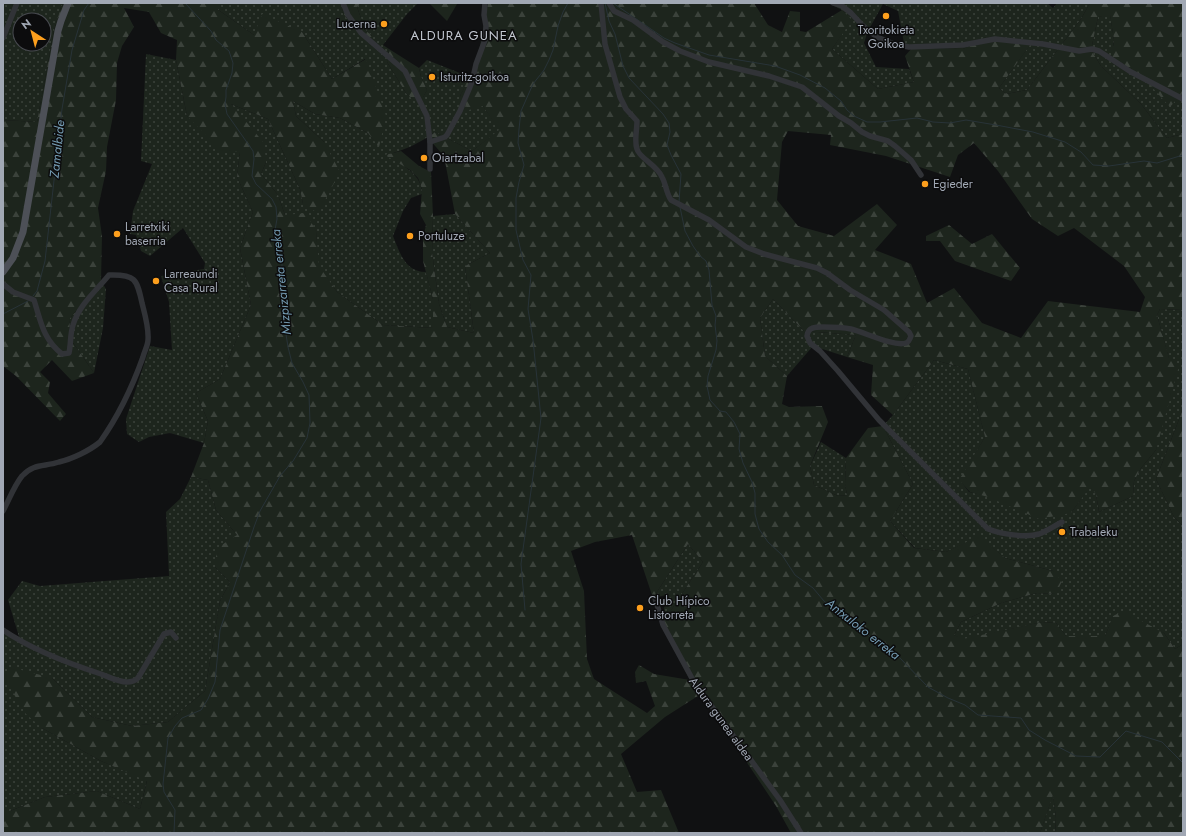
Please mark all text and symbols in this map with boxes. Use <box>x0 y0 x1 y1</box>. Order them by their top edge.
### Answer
marker: Txoritokieta Goikoa <box>881 11 891 21</box>
north arrow <box>12 12 52 52</box>
text: N <box>18 15 34 33</box>
place label: Lucerna <box>336 15 376 33</box>
marker: Lucerna <box>379 19 389 29</box>
place label: Txoritokieta Goikoa <box>858 21 914 53</box>
district label: ALDURA GUNEA <box>410 26 518 45</box>
place label: Isturitz-goikoa <box>440 68 509 86</box>
marker: Isturitz-goikoa <box>427 72 437 82</box>
water label: Zamalbide <box>44 119 70 180</box>
place label: Oiartzabal <box>432 149 484 167</box>
marker: Oiartzabal <box>419 153 429 163</box>
place label: Egieder <box>933 175 974 193</box>
marker: Egieder <box>920 179 930 189</box>
place label: Larretxiki baserria <box>125 218 170 250</box>
place label: Portuluze <box>418 227 465 245</box>
water label: Mizpizarreta erreka <box>266 228 296 336</box>
marker: Larretxiki baserria <box>112 229 122 239</box>
marker: Portuluze <box>405 231 415 241</box>
place label: Larreaundi Casa Rural <box>164 265 218 297</box>
marker: Larreaundi Casa Rural <box>151 276 161 286</box>
place label: Trabaleku <box>1070 523 1118 541</box>
marker: Trabaleku <box>1057 527 1067 537</box>
place label: Club Hípico Listorreta <box>648 592 710 624</box>
water label: Antxuloko erreka <box>821 593 904 664</box>
marker: Club Hípico Listorreta <box>635 603 645 613</box>
street label: Aldura gunea aldea <box>684 673 758 765</box>

